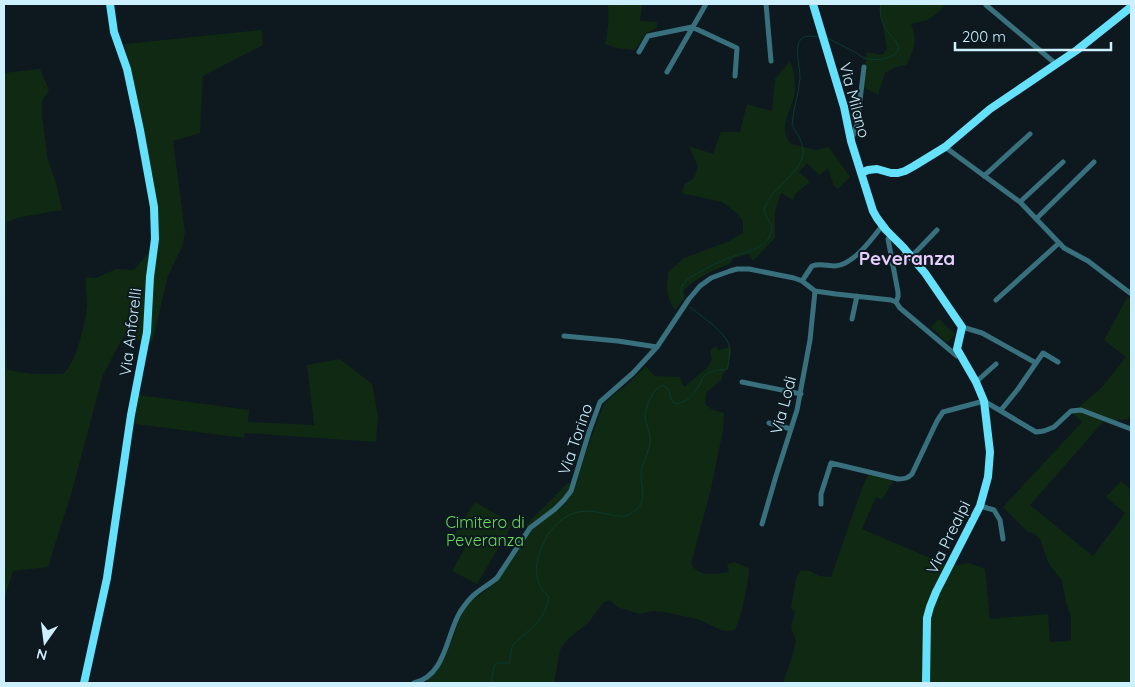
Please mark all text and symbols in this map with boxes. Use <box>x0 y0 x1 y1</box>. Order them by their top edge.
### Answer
scale bar <box>955 20 1111 52</box>
text: 200 m <box>962 27 1006 46</box>
street label: Via Milano <box>835 60 875 140</box>
district label: Peveranza <box>859 246 955 270</box>
street label: Via Anforelli <box>115 287 145 377</box>
street label: Via Lodi <box>766 374 800 436</box>
street label: Via Torino <box>553 401 597 477</box>
street label: Via Prealpi <box>922 497 974 577</box>
park label: Cimitero di Peveranza <box>445 512 525 550</box>
north arrow <box>20 617 70 667</box>
text: N <box>35 645 49 665</box>

